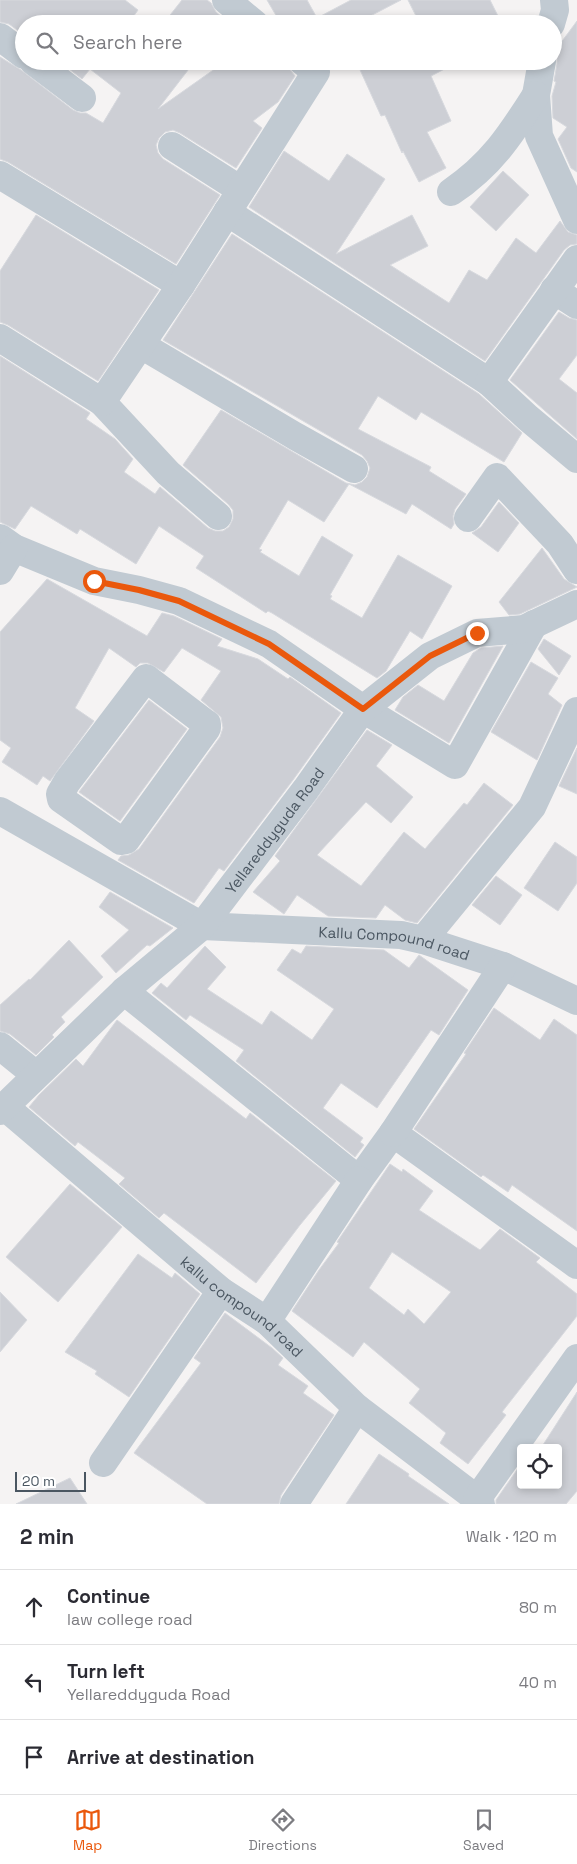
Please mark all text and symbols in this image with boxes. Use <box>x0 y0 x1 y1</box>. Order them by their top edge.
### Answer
search box <box>15 15 562 70</box>
icon: search <box>33 29 61 57</box>
text: Search here <box>73 30 183 55</box>
route start <box>83 570 106 593</box>
route end <box>466 622 489 645</box>
street label: Yellareddyguda Road <box>221 763 328 897</box>
street label: Kallu Compound road <box>318 922 472 964</box>
street label: kallu compound road <box>177 1252 308 1361</box>
map controls <box>517 1444 562 1489</box>
button: locate <box>517 1444 562 1489</box>
scale bar <box>15 1469 86 1492</box>
text: 20 m <box>22 1472 55 1490</box>
text: 2 min <box>20 1523 74 1550</box>
text: Walk · 120 m <box>466 1526 557 1547</box>
text: Continue <box>67 1584 150 1609</box>
icon: ahead <box>20 1593 48 1621</box>
text: 80 m <box>519 1597 557 1618</box>
text: law college road <box>67 1609 192 1630</box>
text: Turn left <box>67 1659 145 1684</box>
icon: left <box>20 1668 48 1696</box>
text: 40 m <box>519 1672 557 1693</box>
text: Yellareddyguda Road <box>67 1684 230 1705</box>
icon: arrive <box>20 1743 48 1771</box>
text: Arrive at destination <box>67 1745 255 1770</box>
tab: Map <box>73 1806 102 1854</box>
tab: Directions <box>248 1806 317 1854</box>
tab: Saved <box>463 1806 504 1854</box>

